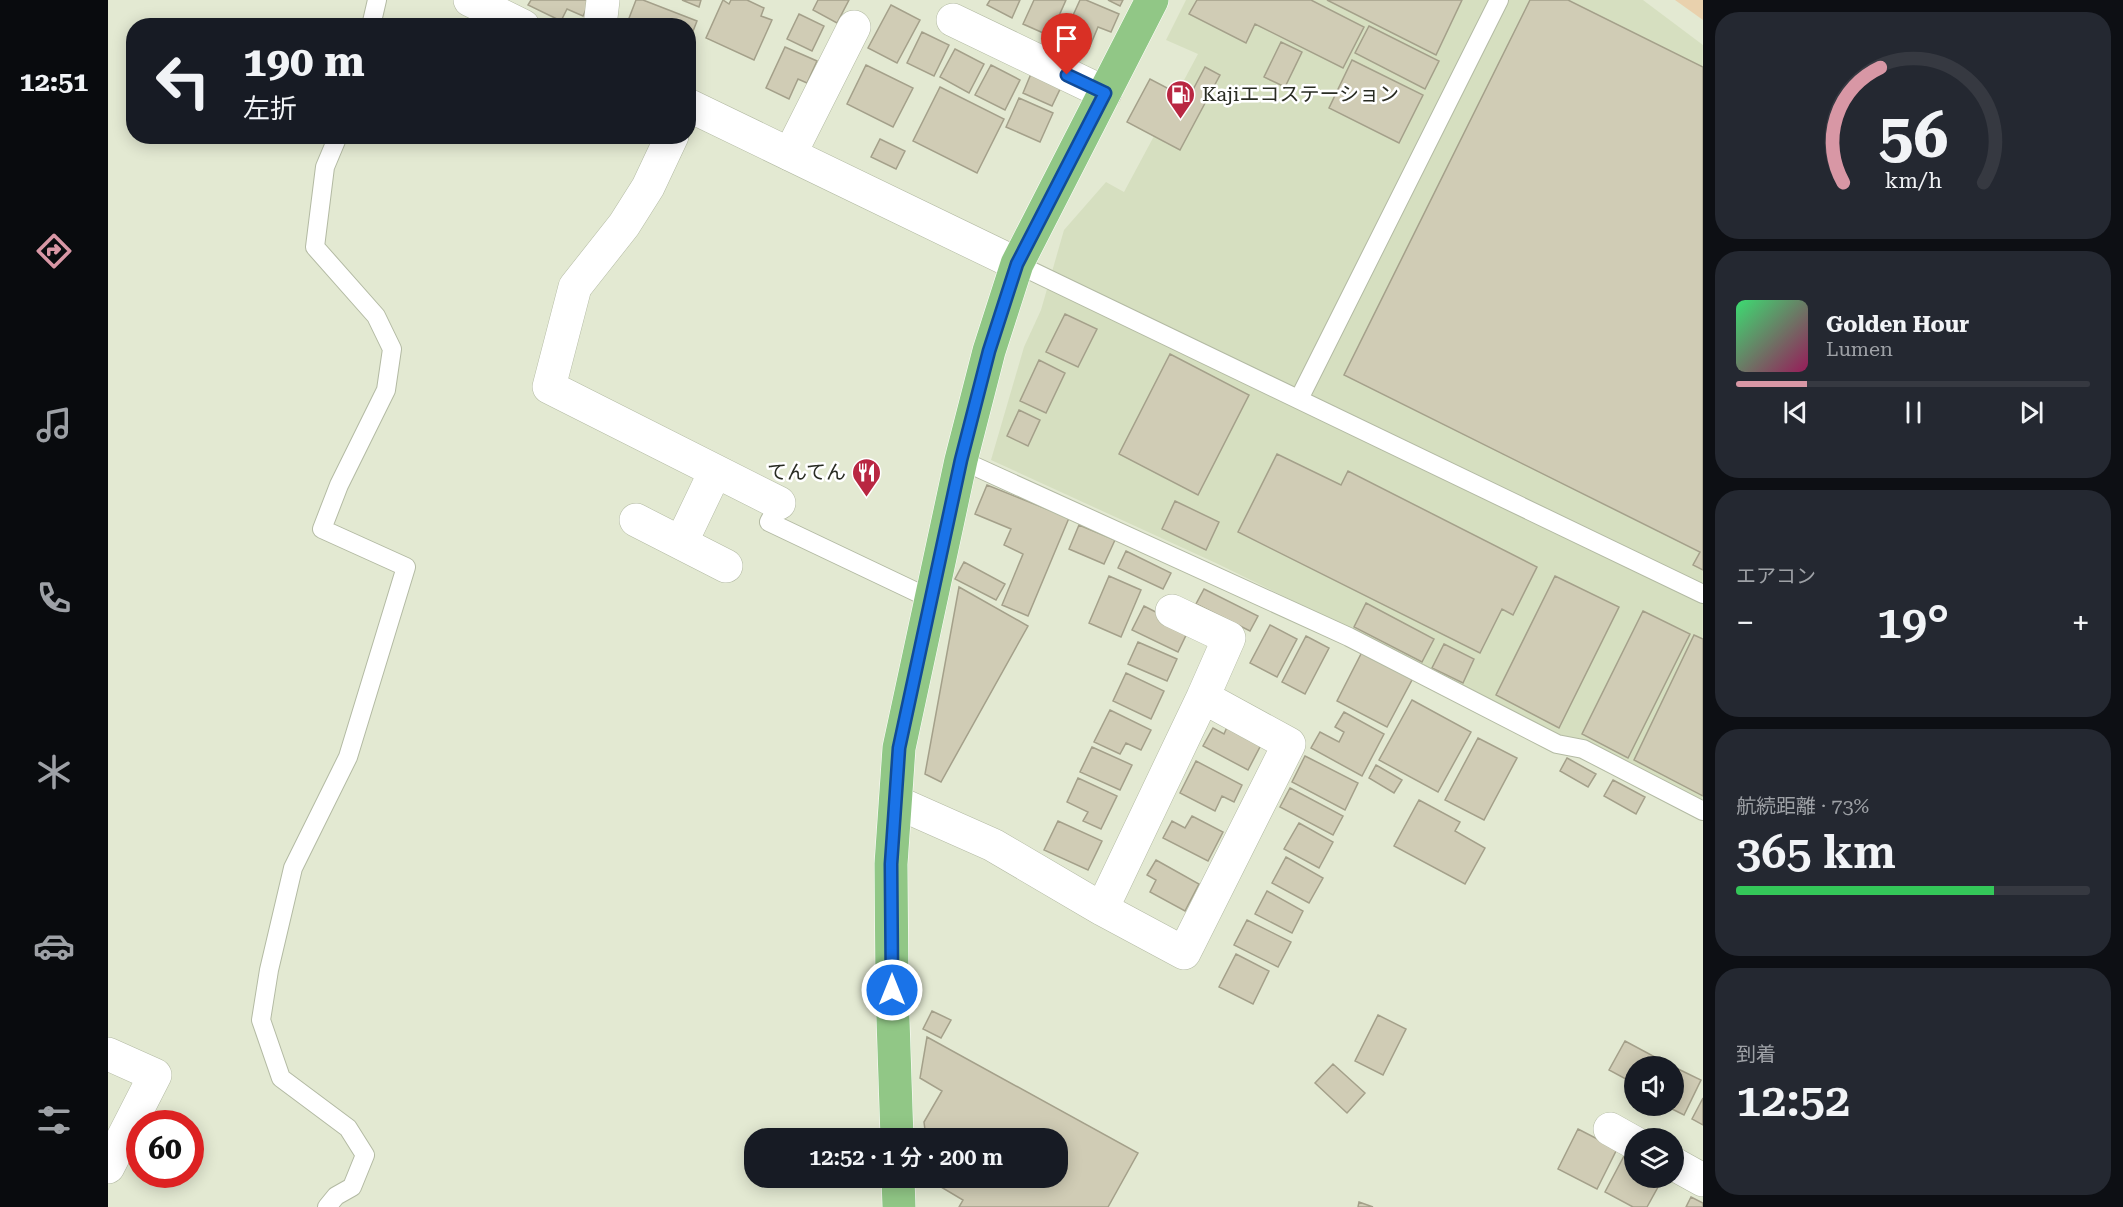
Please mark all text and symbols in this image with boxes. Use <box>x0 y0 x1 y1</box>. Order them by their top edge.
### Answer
pin <box>1041 13 1092 75</box>
icon: arrive <box>1050 22 1083 55</box>
text: 190 m <box>243 37 365 86</box>
icon: left <box>144 42 222 120</box>
text: 12:51 <box>20 66 88 98</box>
fuel station icon: Kajiエコステーション <box>1165 78 1197 120</box>
place label: Kajiエコステーション <box>1202 82 1399 106</box>
text: 左折 <box>243 93 297 125</box>
text: 56 <box>1878 99 1948 172</box>
text: km/h <box>1884 168 1942 193</box>
icon: directions <box>33 230 75 272</box>
text: Golden Hour <box>1826 312 1969 337</box>
text: Lumen <box>1826 337 1893 361</box>
icon: previous <box>1779 396 1812 429</box>
icon: pause <box>1897 396 1930 429</box>
icon: next <box>2015 396 2048 429</box>
icon: music <box>33 404 75 446</box>
restaurant icon: てんてん <box>851 456 883 498</box>
place label: てんてん <box>767 460 846 484</box>
text: エアコン <box>1736 564 1816 588</box>
icon: phone <box>33 577 75 619</box>
text: 19° <box>1877 596 1949 649</box>
text: − <box>1736 603 1754 642</box>
text: + <box>2072 603 2090 642</box>
icon: climate <box>33 751 75 793</box>
text: 航続距離 · 73% <box>1736 794 1869 818</box>
text: 365 km <box>1736 826 1896 879</box>
icon: car <box>33 925 75 967</box>
position arrow <box>860 958 924 1022</box>
text: 到着 <box>1736 1042 1776 1066</box>
map controls <box>1624 1056 1684 1188</box>
button: sound <box>1624 1056 1684 1116</box>
text: 12:52 <box>1736 1074 1850 1127</box>
icon: filters <box>33 1099 75 1141</box>
speed limit sign: 60 <box>126 1110 204 1188</box>
button: layers <box>1624 1128 1684 1188</box>
text: 12:52 · 1 分 · 200 m <box>809 1145 1003 1170</box>

